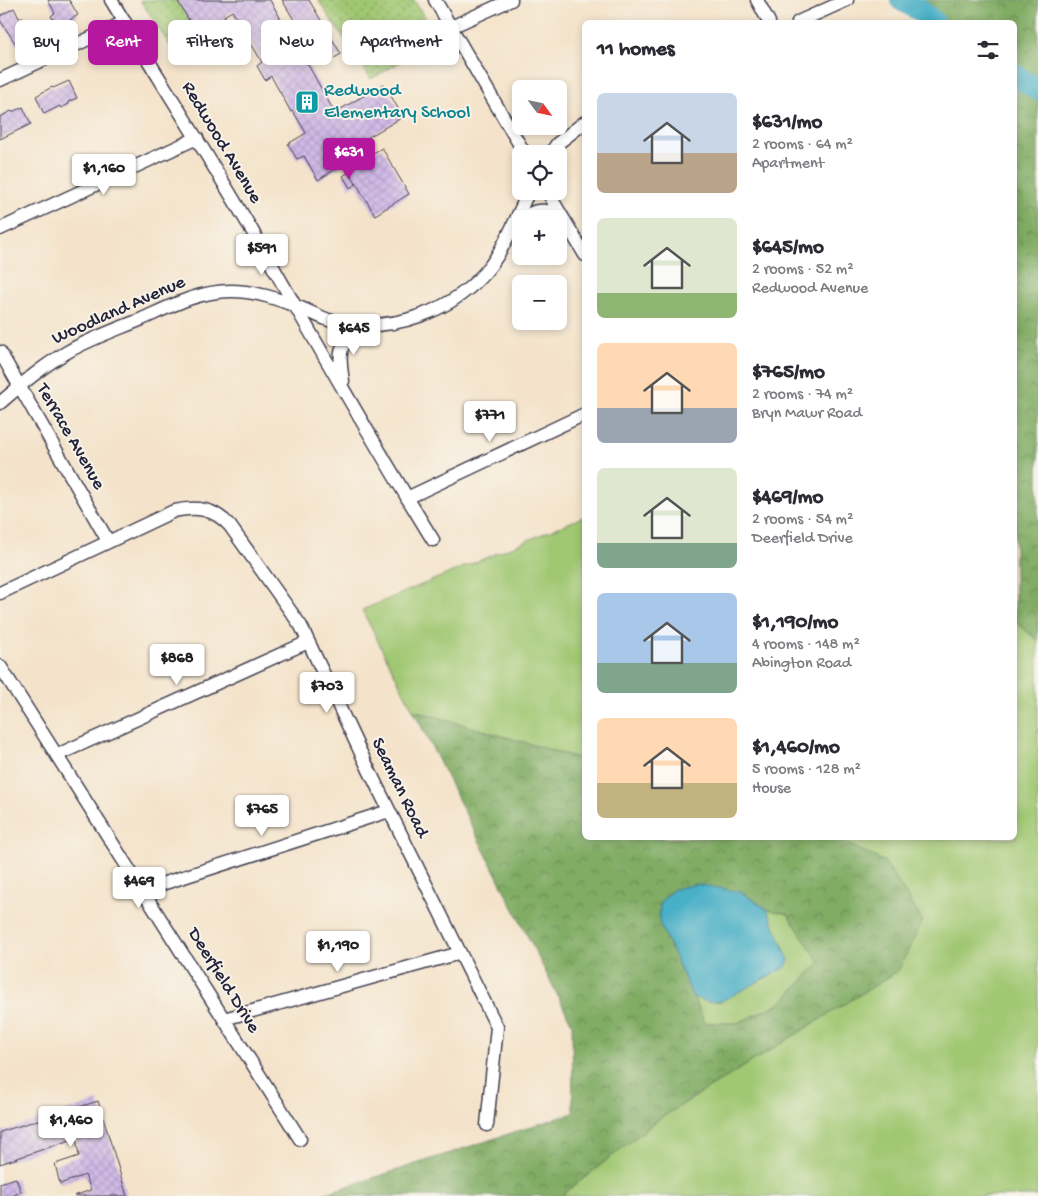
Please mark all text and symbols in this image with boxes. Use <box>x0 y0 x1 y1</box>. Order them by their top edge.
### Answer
chip: Buy <box>15 20 78 65</box>
chip: Rent <box>88 20 158 65</box>
chip: Filters <box>168 20 251 65</box>
chip: New <box>261 20 332 65</box>
chip: Apartment <box>342 20 459 65</box>
icon: filters <box>974 36 1002 64</box>
text: 11 homes <box>597 38 675 63</box>
street label: Redwood Avenue <box>176 78 267 208</box>
place label: Redwood Elementary School <box>324 80 470 125</box>
north arrow <box>512 80 568 135</box>
map controls <box>512 80 567 330</box>
building icon: Redwood Elementary School <box>294 89 320 115</box>
text: $631/mo <box>752 111 822 136</box>
icon: home <box>637 113 697 173</box>
text: 2 rooms · 64 m² <box>752 136 853 155</box>
pin: $631 <box>319 138 379 180</box>
text: $631 <box>334 144 364 163</box>
button: locate <box>512 145 567 200</box>
pin: $1,160 <box>63 154 145 196</box>
text: Apartment <box>752 155 824 174</box>
text: $1,160 <box>83 160 125 179</box>
button: + <box>512 210 567 265</box>
pin: $591 <box>232 234 292 276</box>
text: $645/mo <box>752 236 824 261</box>
icon: home <box>637 238 697 298</box>
text: $591 <box>247 240 277 259</box>
text: 2 rooms · 52 m² <box>752 261 854 280</box>
street label: Woodland Avenue <box>49 271 189 351</box>
button: − <box>512 275 567 330</box>
text: Redwood Avenue <box>752 280 868 299</box>
pin: $645 <box>324 314 384 356</box>
text: $645 <box>338 320 370 339</box>
text: $765/mo <box>752 361 825 386</box>
icon: home <box>637 363 697 423</box>
street label: Terrace Avenue <box>30 379 110 494</box>
text: 2 rooms · 74 m² <box>752 386 853 405</box>
pin: $771 <box>460 400 520 443</box>
text: Bryn Mawr Road <box>752 405 862 424</box>
text: $771 <box>475 407 505 426</box>
text: $469/mo <box>752 486 823 511</box>
icon: home <box>637 488 697 548</box>
text: 2 rooms · 54 m² <box>752 511 853 530</box>
text: Deerfield Drive <box>752 530 853 549</box>
text: $1,190/mo <box>752 611 838 636</box>
icon: home <box>637 613 697 673</box>
text: 4 rooms · 148 m² <box>752 636 860 655</box>
pin: $868 <box>147 644 207 686</box>
text: $868 <box>161 650 193 669</box>
text: Abington Road <box>752 655 851 674</box>
pin: $703 <box>297 672 357 714</box>
text: $703 <box>311 678 343 697</box>
street label: Seaman Road <box>365 734 434 843</box>
text: $1,460/mo <box>752 736 840 761</box>
icon: home <box>637 738 697 798</box>
text: 5 rooms · 128 m² <box>752 761 861 780</box>
text: House <box>752 780 791 799</box>
pin: $765 <box>232 794 292 837</box>
text: $765 <box>246 801 278 820</box>
pin: $469 <box>109 866 169 909</box>
text: $469 <box>124 873 154 892</box>
street label: Deerfield Drive <box>180 922 265 1038</box>
pin: $1,190 <box>297 930 379 973</box>
text: $1,190 <box>317 937 359 956</box>
pin: $1,460 <box>30 1106 112 1148</box>
text: $1,460 <box>49 1112 93 1131</box>

